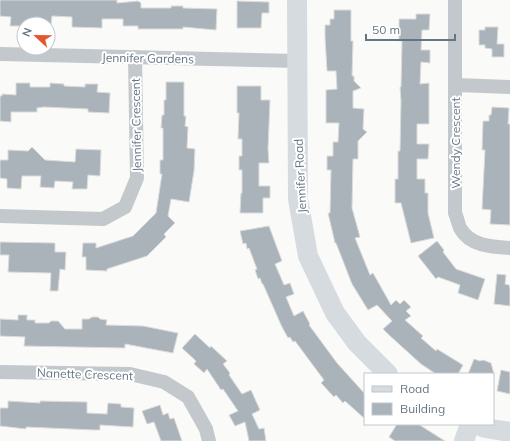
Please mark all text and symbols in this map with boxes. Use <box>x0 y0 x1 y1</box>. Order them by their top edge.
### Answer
north arrow <box>16 16 56 56</box>
scale bar <box>366 16 455 42</box>
text: 50 m <box>372 22 400 37</box>
text: N <box>19 26 35 39</box>
street label: Jennifer Gardens <box>102 50 194 66</box>
street label: Jennifer Crescent <box>128 78 144 172</box>
street label: Wendy Crescent <box>448 97 463 189</box>
street label: Jennifer Road <box>291 138 309 214</box>
street label: Nanette Crescent <box>37 365 133 383</box>
legend <box>364 373 494 425</box>
text: Road <box>400 381 429 396</box>
text: Building <box>400 401 445 416</box>

